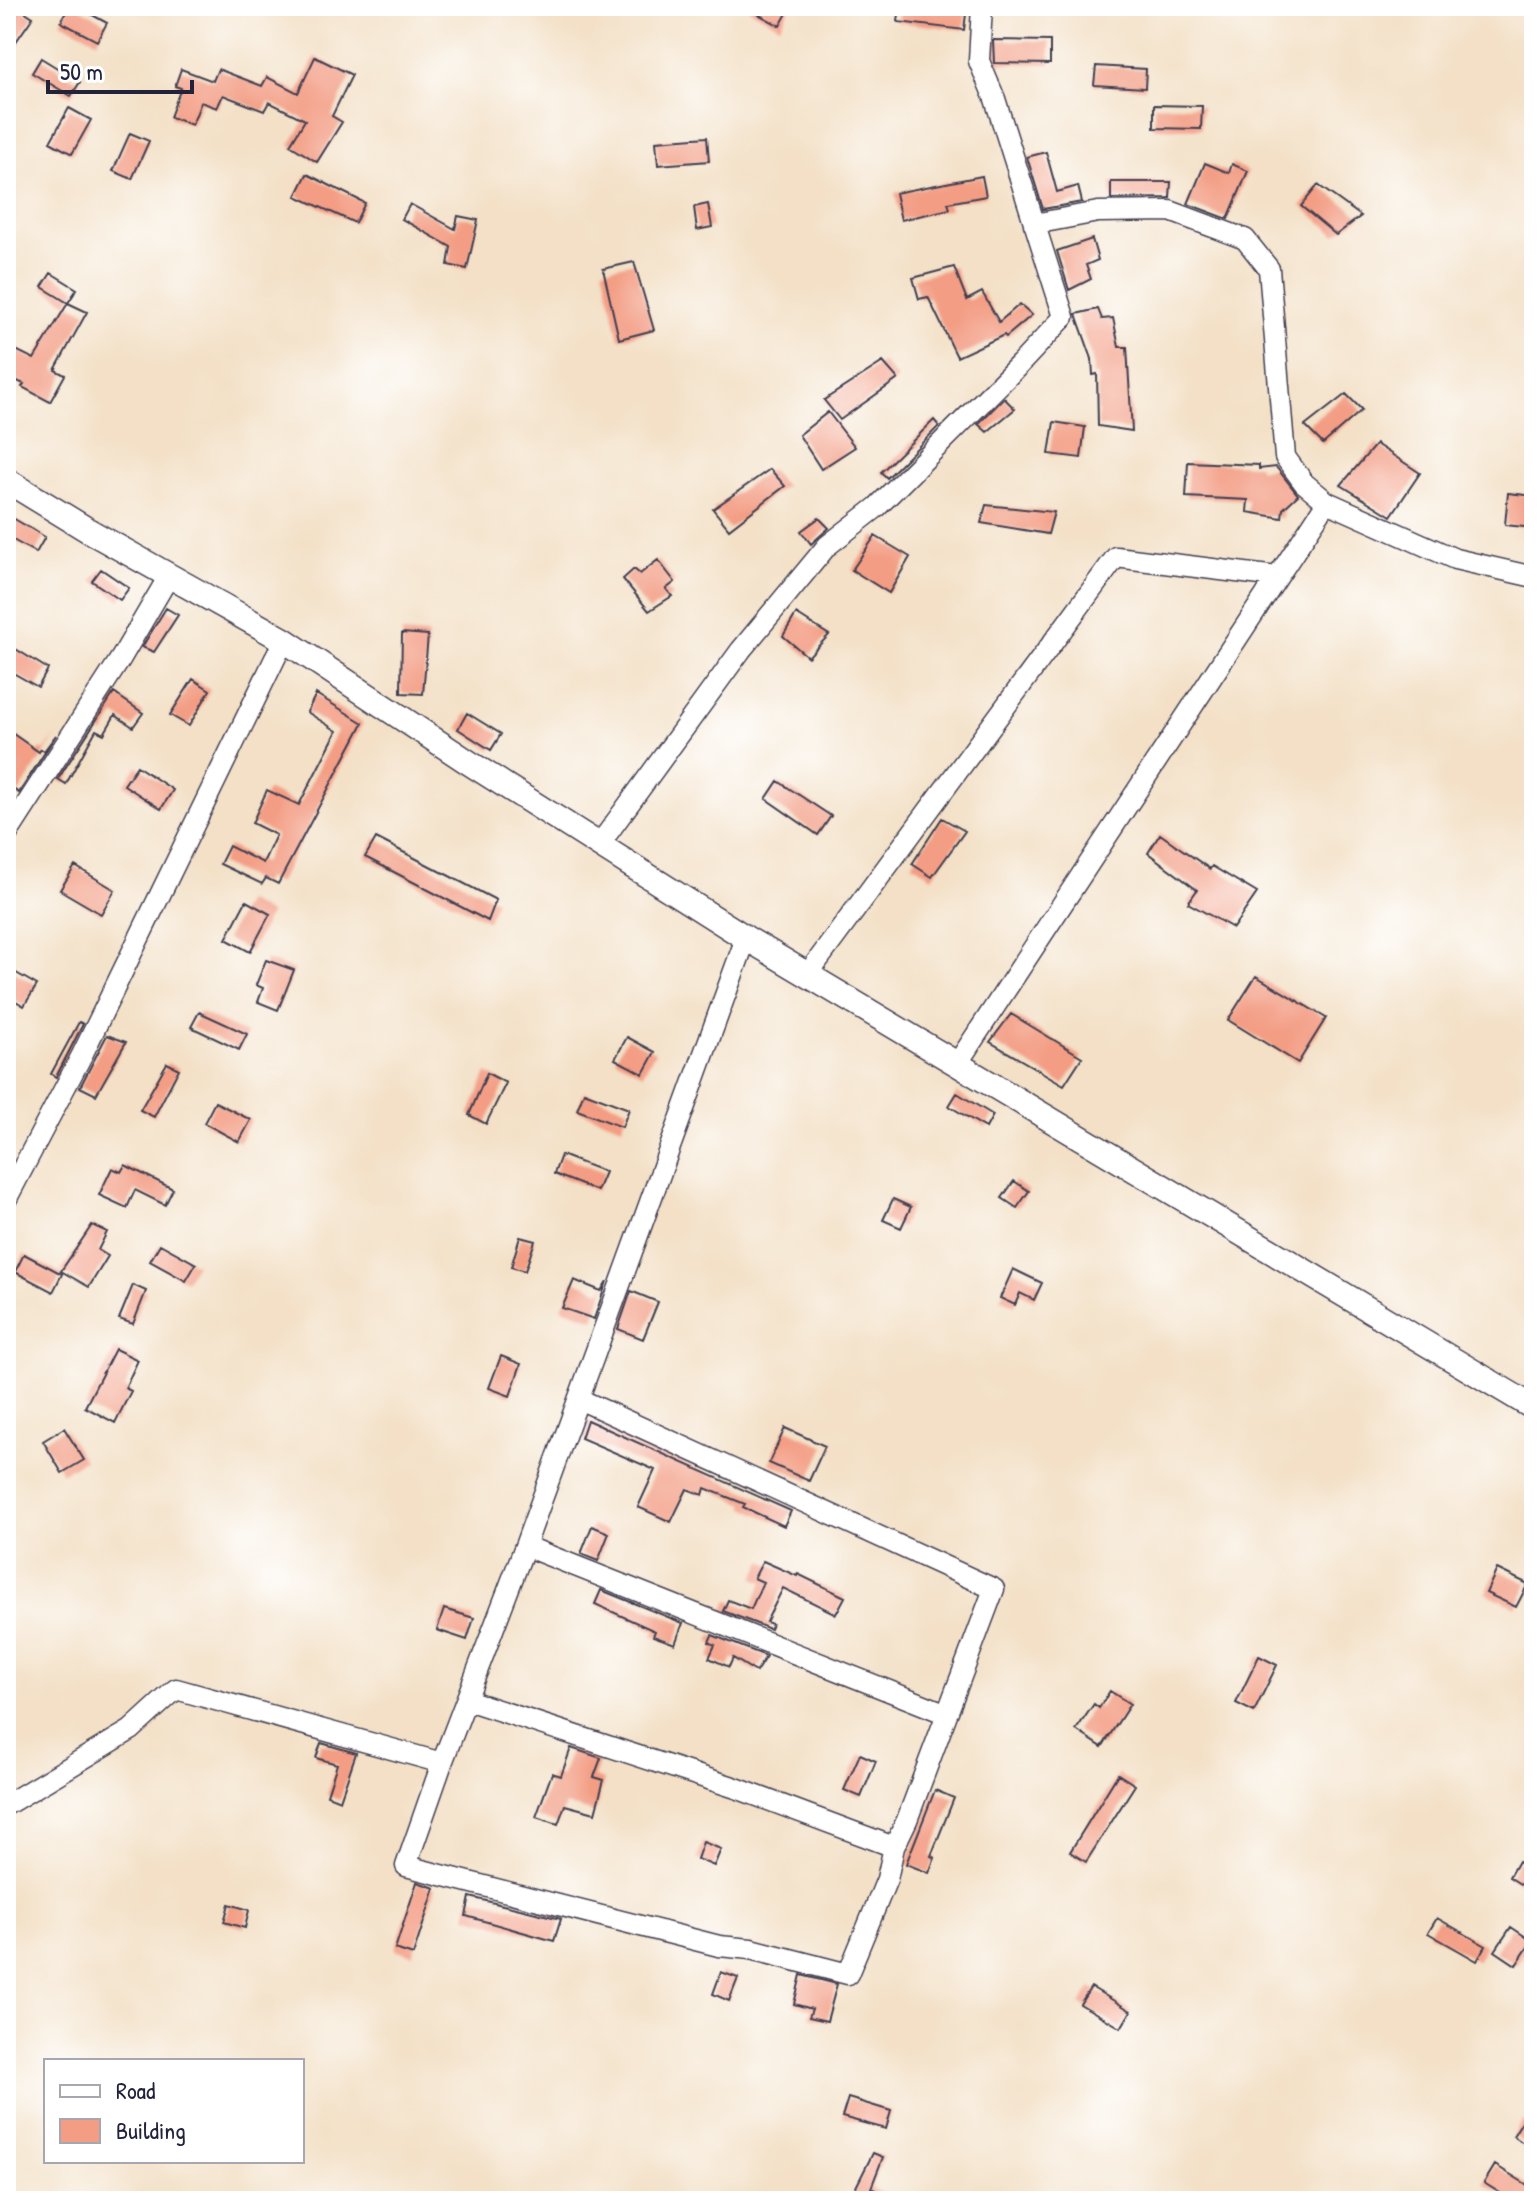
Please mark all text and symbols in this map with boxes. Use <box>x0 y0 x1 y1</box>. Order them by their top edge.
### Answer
scale bar <box>48 44 192 94</box>
text: 50 m <box>60 55 103 87</box>
legend <box>44 2059 304 2163</box>
text: Road <box>116 2074 155 2106</box>
text: Building <box>116 2114 186 2146</box>

